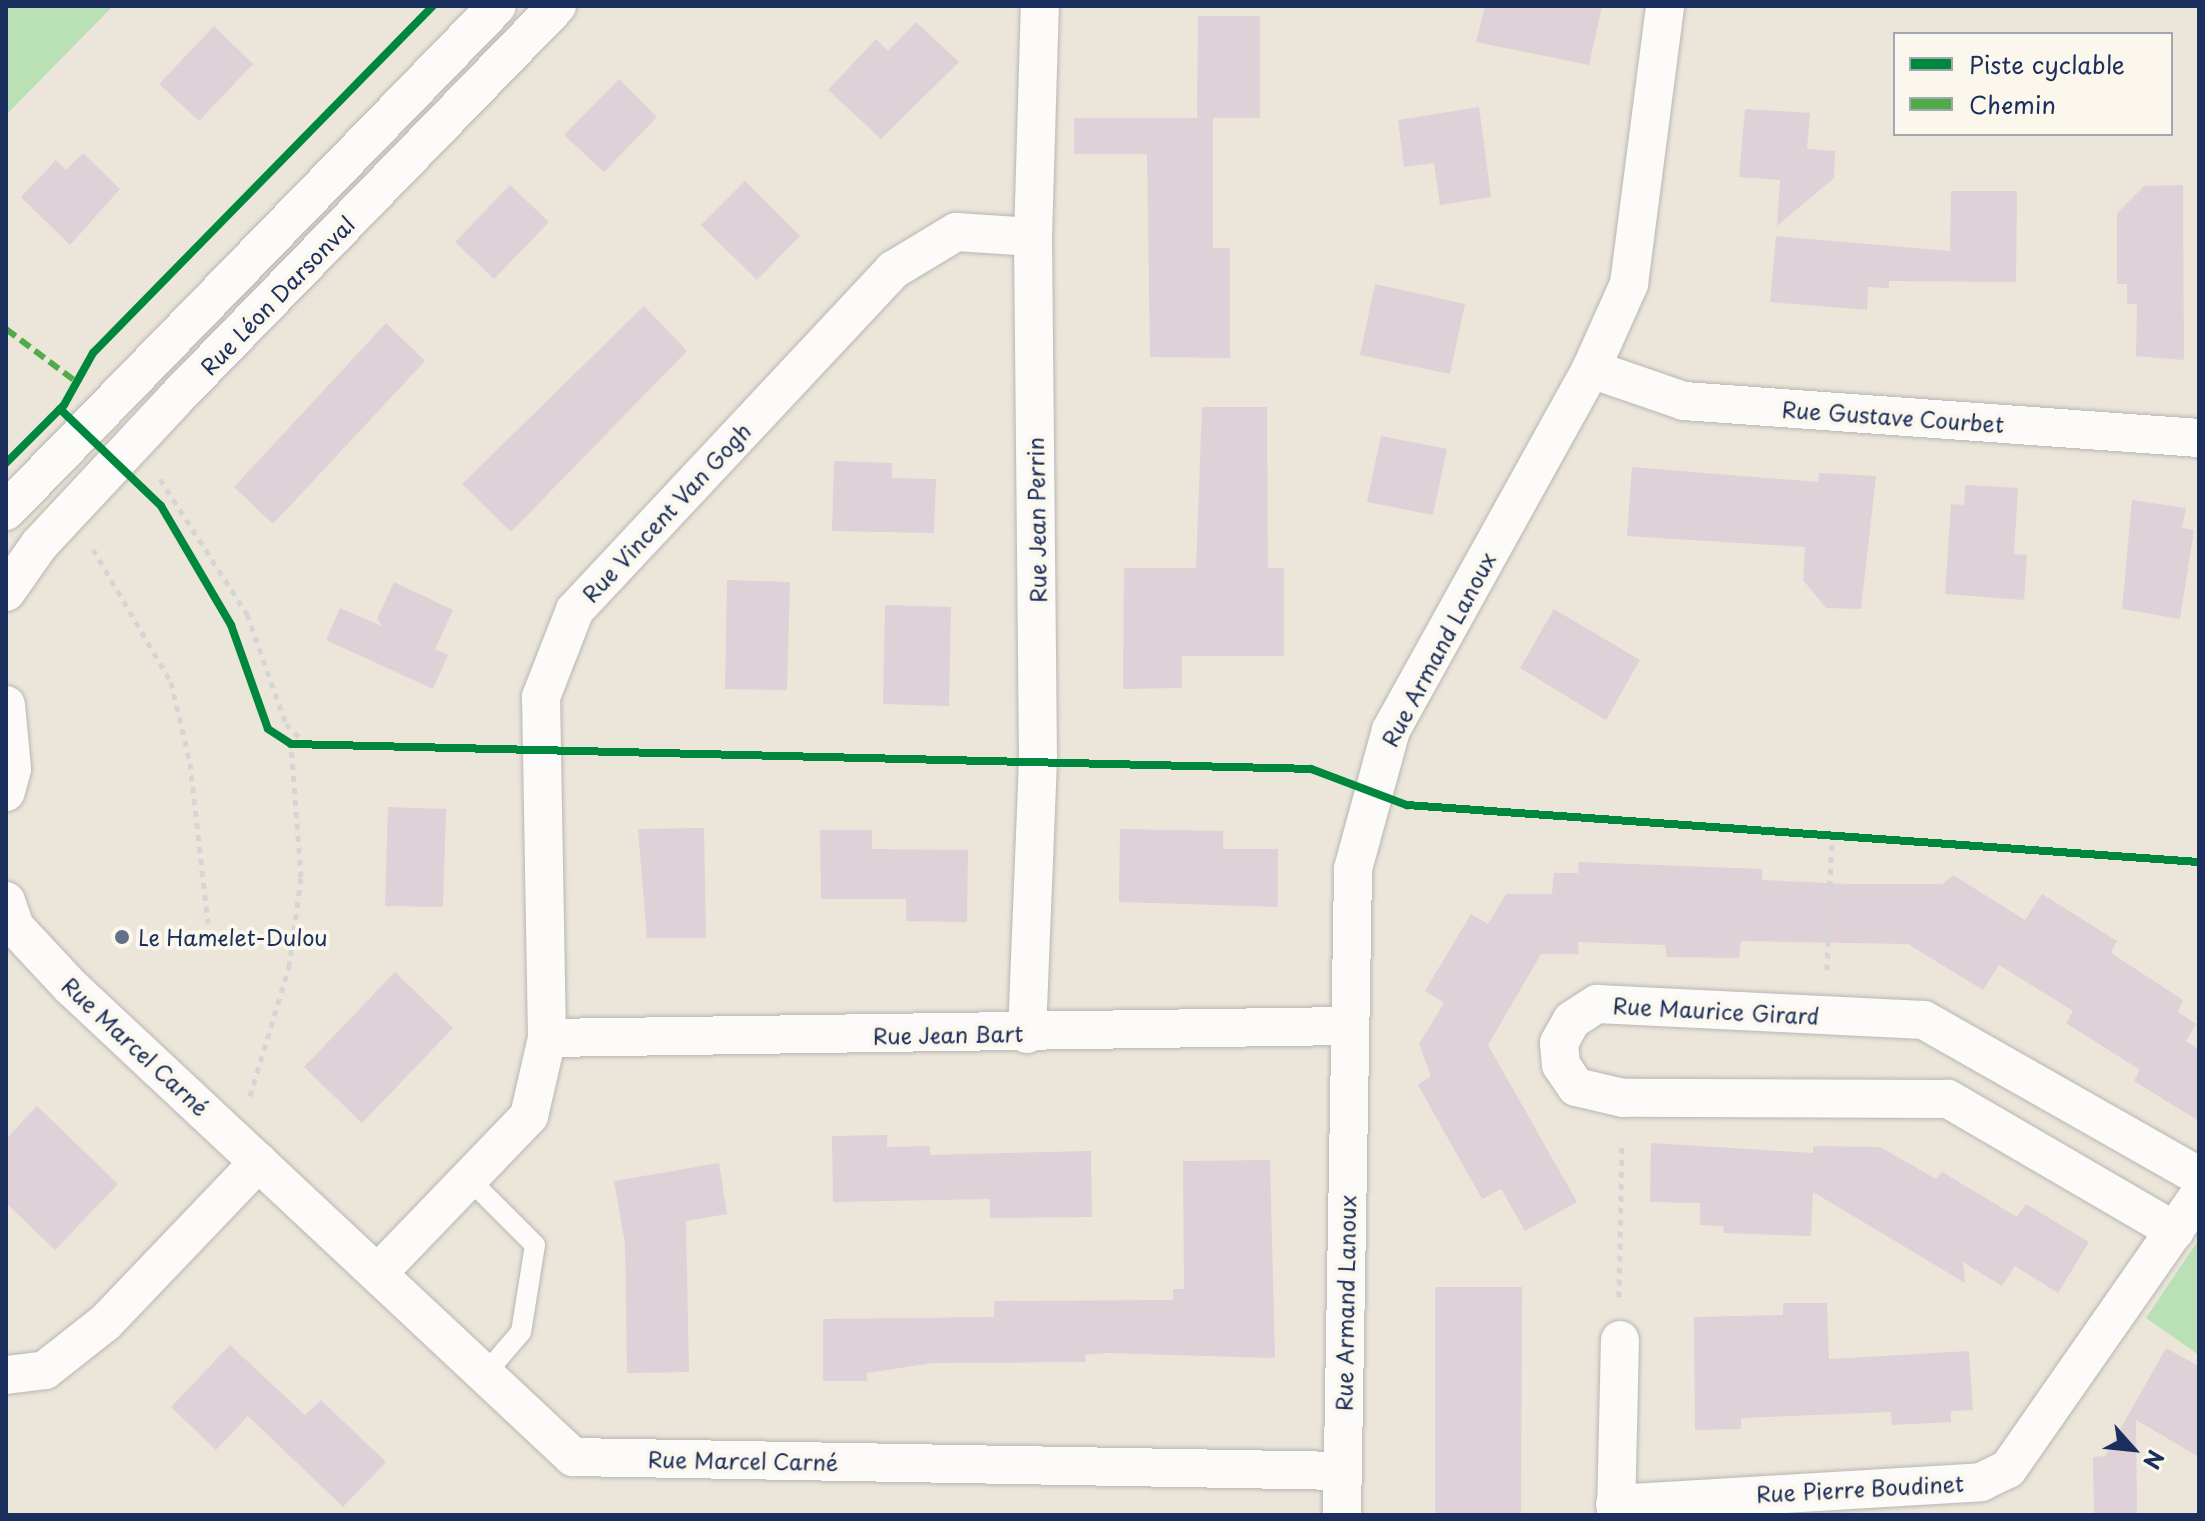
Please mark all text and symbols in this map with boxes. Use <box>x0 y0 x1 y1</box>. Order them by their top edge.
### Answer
legend <box>1893 32 2173 136</box>
text: Piste cyclable <box>1969 46 2125 82</box>
text: Chemin <box>1969 86 2056 122</box>
street label: Rue Léon Darsonval <box>194 210 360 380</box>
street label: Rue Gustave Courbet <box>1780 395 2006 437</box>
street label: Rue Vincent Van Gogh <box>575 416 757 608</box>
street label: Rue Jean Perrin <box>1021 435 1051 605</box>
street label: Rue Armand Lanoux <box>1375 546 1501 752</box>
place label: Le Hamelet-Dulou <box>138 924 332 950</box>
marker: Le Hamelet-Dulou <box>113 928 131 946</box>
street label: Rue Marcel Carné <box>56 970 216 1122</box>
street label: Rue Maurice Girard <box>1610 991 1822 1029</box>
street label: Rue Jean Bart <box>871 1019 1025 1049</box>
street label: Rue Armand Lanoux <box>1330 1194 1360 1412</box>
north arrow <box>2093 1409 2173 1489</box>
street label: Rue Marcel Carné <box>646 1445 840 1475</box>
text: N <box>2136 1445 2173 1475</box>
street label: Rue Pierre Boudinet <box>1754 1469 1966 1507</box>

